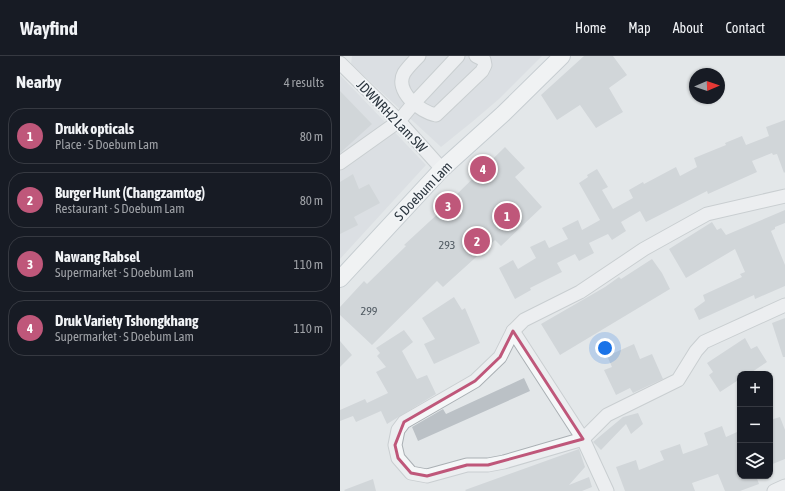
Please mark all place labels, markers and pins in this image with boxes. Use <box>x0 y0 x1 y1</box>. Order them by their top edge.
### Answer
pin: 4 <box>470 154 496 184</box>
pin: 3 <box>435 191 461 221</box>
pin: 1 <box>494 201 520 231</box>
pin: 2 <box>464 226 490 256</box>

